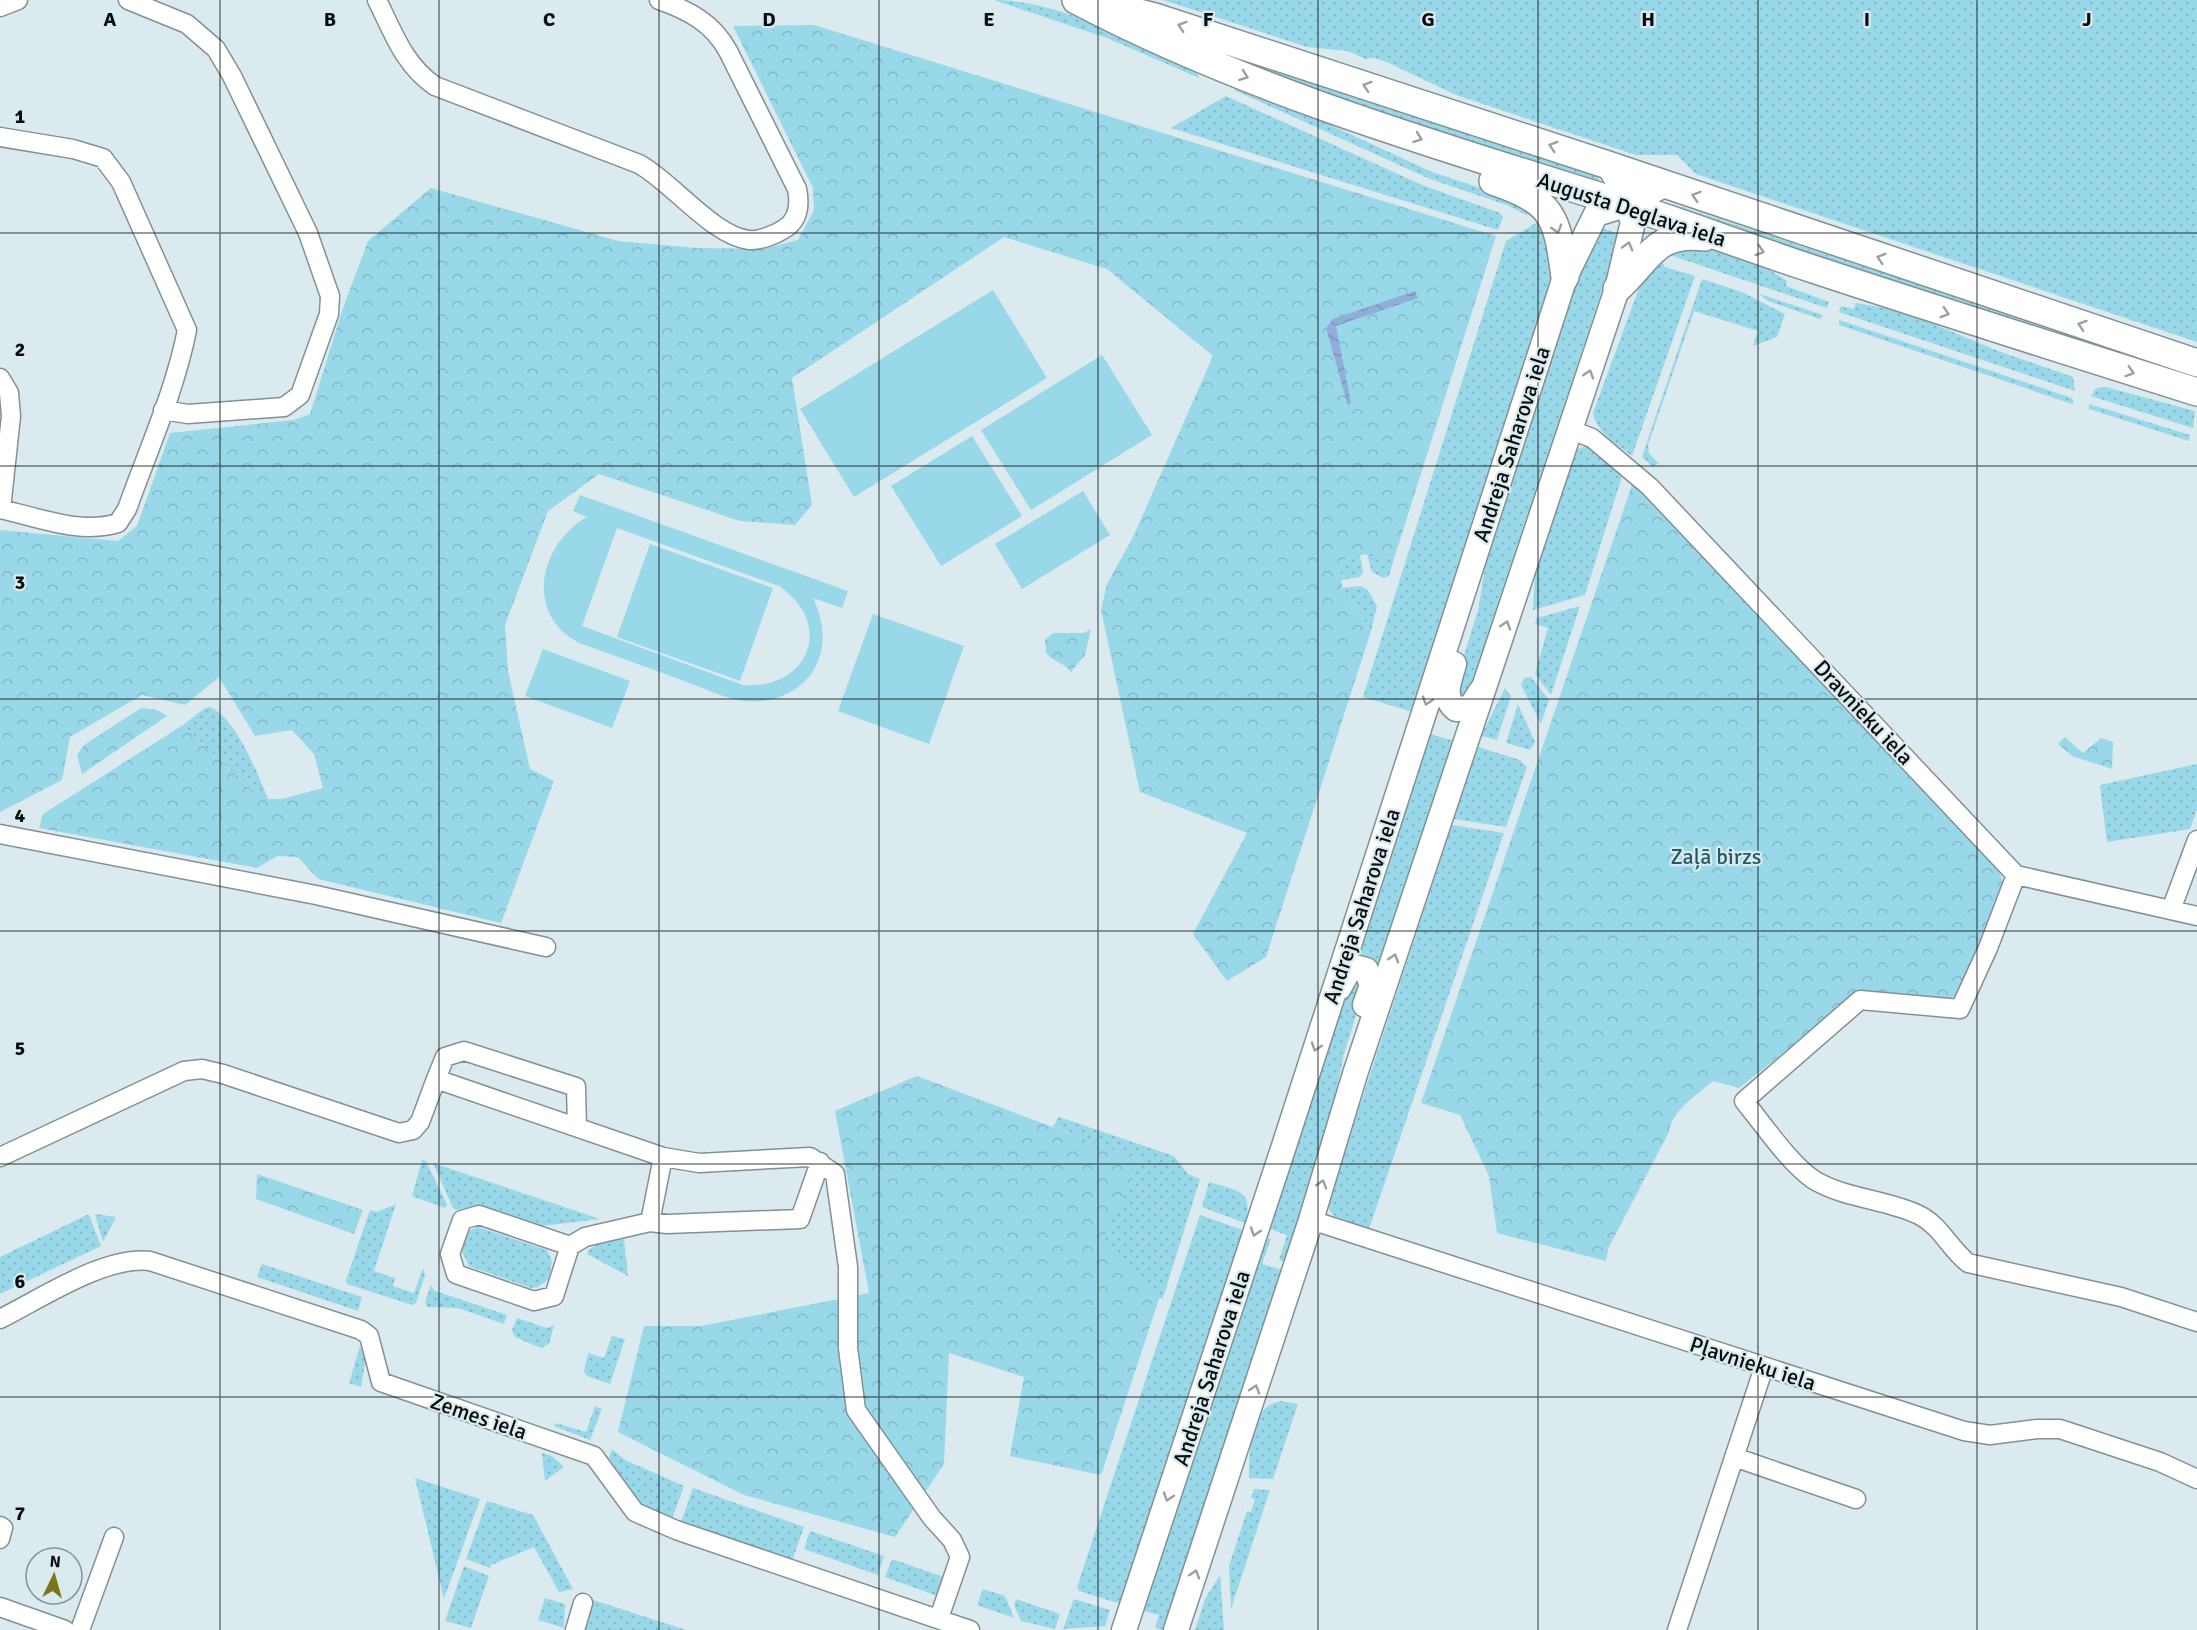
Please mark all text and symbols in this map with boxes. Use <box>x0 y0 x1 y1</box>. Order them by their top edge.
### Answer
text: A <box>104 7 117 32</box>
text: B <box>324 7 336 32</box>
text: C <box>543 7 555 32</box>
text: D <box>762 7 776 32</box>
text: E <box>983 7 995 32</box>
text: F <box>1203 7 1214 32</box>
text: G <box>1421 7 1435 32</box>
text: H <box>1641 7 1655 32</box>
text: I <box>1864 7 1870 32</box>
text: J <box>2082 7 2092 32</box>
one-way arrow <box>1177 20 1188 33</box>
one-way arrow <box>1238 69 1249 82</box>
one-way arrow <box>1362 81 1373 93</box>
text: 1 <box>15 104 26 129</box>
one-way arrow <box>1412 131 1423 144</box>
one-way arrow <box>1548 141 1559 154</box>
street label: Augusta Deglava iela <box>1534 166 1730 253</box>
one-way arrow <box>1691 190 1702 203</box>
one-way arrow <box>1550 223 1562 234</box>
one-way arrow <box>1620 242 1633 252</box>
one-way arrow <box>1754 244 1764 256</box>
one-way arrow <box>1876 252 1886 265</box>
one-way arrow <box>1939 305 1949 318</box>
one-way arrow <box>2077 319 2088 332</box>
text: 2 <box>15 337 25 362</box>
street label: Andreja Saharova iela <box>1467 343 1556 545</box>
one-way arrow <box>2124 364 2135 377</box>
one-way arrow <box>1582 369 1594 380</box>
text: 3 <box>15 570 25 595</box>
one-way arrow <box>1498 620 1511 631</box>
street label: Dravnieku iela <box>1808 654 1919 771</box>
one-way arrow <box>1422 695 1434 706</box>
text: 4 <box>15 803 26 828</box>
street label: Andreja Saharova iela <box>1317 805 1406 1007</box>
park label: Zaļā birzs <box>1671 843 1761 870</box>
one-way arrow <box>1386 953 1399 964</box>
text: 5 <box>15 1036 25 1061</box>
one-way arrow <box>1311 1041 1323 1052</box>
one-way arrow <box>1315 1179 1327 1190</box>
one-way arrow <box>1250 1226 1263 1237</box>
street label: Andreja Saharova iela <box>1167 1267 1256 1469</box>
text: 6 <box>15 1269 26 1294</box>
street label: Pļavnieku iela <box>1686 1330 1819 1397</box>
one-way arrow <box>1248 1384 1260 1395</box>
street label: Zemes iela <box>427 1387 531 1446</box>
one-way arrow <box>1163 1491 1175 1502</box>
text: 7 <box>15 1501 26 1526</box>
north arrow <box>24 1546 84 1606</box>
text: N <box>49 1552 62 1573</box>
one-way arrow <box>1188 1569 1200 1580</box>

